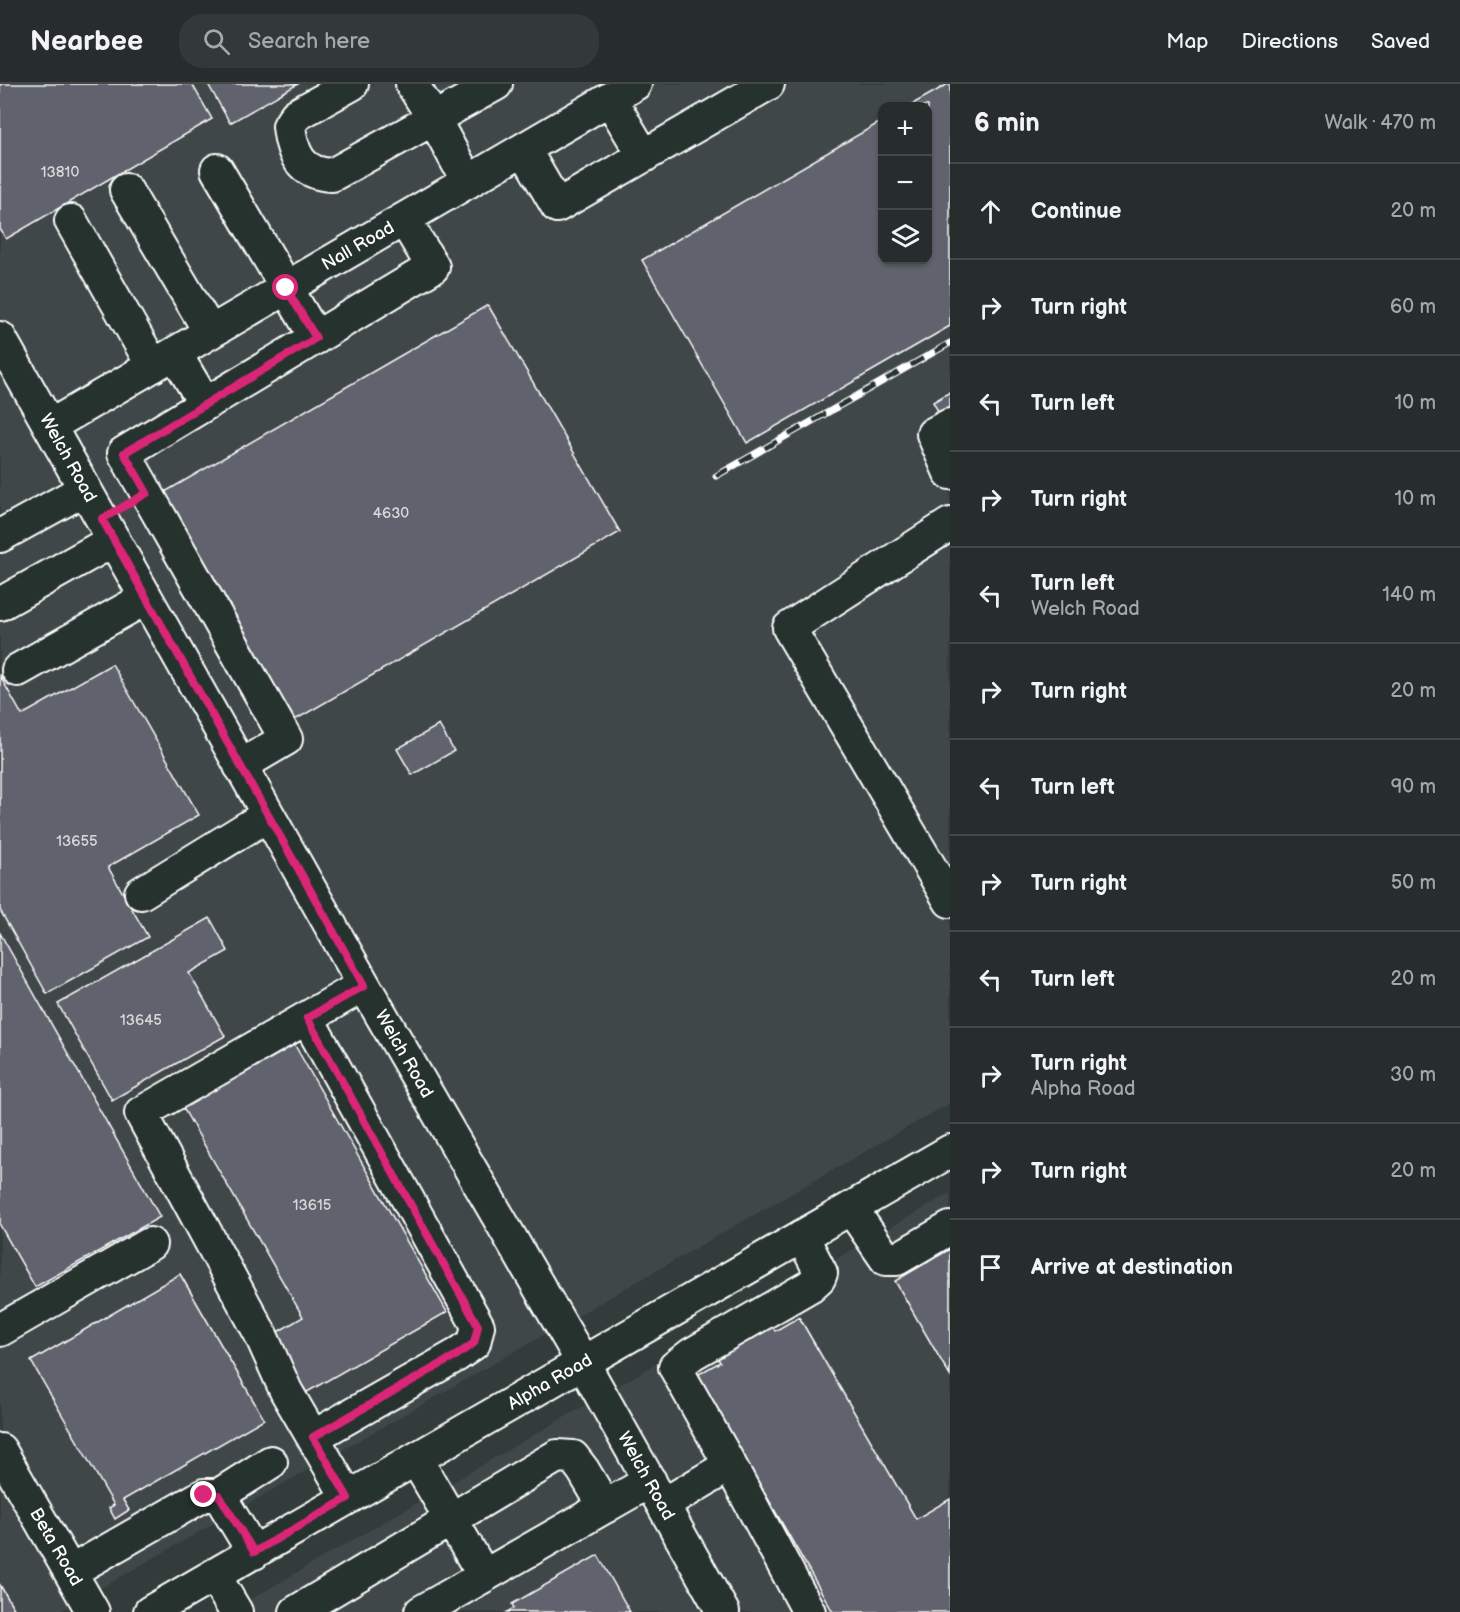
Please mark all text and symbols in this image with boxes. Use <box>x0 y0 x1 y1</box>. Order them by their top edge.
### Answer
search box <box>179 14 599 68</box>
text: Nearbee <box>30 25 143 58</box>
icon: search <box>200 25 233 58</box>
text: Search here <box>248 28 370 55</box>
text: Map <box>1166 29 1209 54</box>
text: Directions <box>1242 29 1338 54</box>
text: Saved <box>1371 29 1430 54</box>
map controls <box>878 102 932 264</box>
button: + <box>878 102 932 156</box>
text: 6 min <box>974 108 1040 139</box>
text: Walk · 470 m <box>1325 111 1436 135</box>
button: − <box>878 156 932 210</box>
house number: 13810 <box>41 163 79 182</box>
icon: ahead <box>974 195 1007 228</box>
text: Continue <box>1031 198 1121 225</box>
text: 20 m <box>1391 199 1436 223</box>
button: layers <box>878 210 932 264</box>
street label: Nall Road <box>318 217 398 275</box>
route start <box>272 274 298 300</box>
icon: right <box>974 291 1007 324</box>
text: Turn right <box>1031 294 1127 321</box>
text: 60 m <box>1390 295 1436 319</box>
icon: left <box>974 387 1007 420</box>
text: Turn left <box>1031 390 1115 417</box>
text: 10 m <box>1395 391 1436 415</box>
street label: Welch Road <box>35 410 101 506</box>
icon: right <box>974 483 1007 516</box>
text: Turn right <box>1031 486 1127 513</box>
text: 10 m <box>1395 487 1436 511</box>
house number: 4630 <box>373 504 409 523</box>
text: Turn left <box>1031 570 1115 597</box>
icon: left <box>974 579 1007 612</box>
text: 140 m <box>1382 583 1436 607</box>
text: Welch Road <box>1031 597 1140 621</box>
icon: right <box>974 675 1007 708</box>
text: Turn right <box>1031 678 1127 705</box>
text: 20 m <box>1391 679 1436 703</box>
icon: left <box>974 771 1007 804</box>
text: Turn left <box>1031 774 1115 801</box>
text: 90 m <box>1391 775 1436 799</box>
house number: 13655 <box>56 832 98 851</box>
icon: right <box>974 867 1007 900</box>
text: Turn right <box>1031 870 1127 897</box>
text: 50 m <box>1391 871 1436 895</box>
icon: left <box>974 963 1007 996</box>
text: Turn left <box>1031 966 1115 993</box>
text: 20 m <box>1391 967 1436 991</box>
street label: Welch Road <box>370 1006 438 1102</box>
house number: 13645 <box>120 1011 162 1030</box>
text: Turn right <box>1031 1050 1127 1077</box>
icon: right <box>974 1059 1007 1092</box>
text: 30 m <box>1390 1063 1436 1087</box>
text: Alpha Road <box>1031 1077 1135 1101</box>
icon: right <box>974 1155 1007 1188</box>
text: Turn right <box>1031 1158 1127 1185</box>
text: 20 m <box>1391 1159 1436 1183</box>
house number: 13615 <box>293 1196 331 1215</box>
icon: arrive <box>974 1251 1007 1284</box>
text: Arrive at destination <box>1031 1254 1233 1281</box>
street label: Alpha Road <box>504 1349 596 1415</box>
street label: Welch Road <box>613 1428 679 1524</box>
route end <box>190 1481 216 1507</box>
street label: Beta Road <box>25 1504 87 1590</box>

